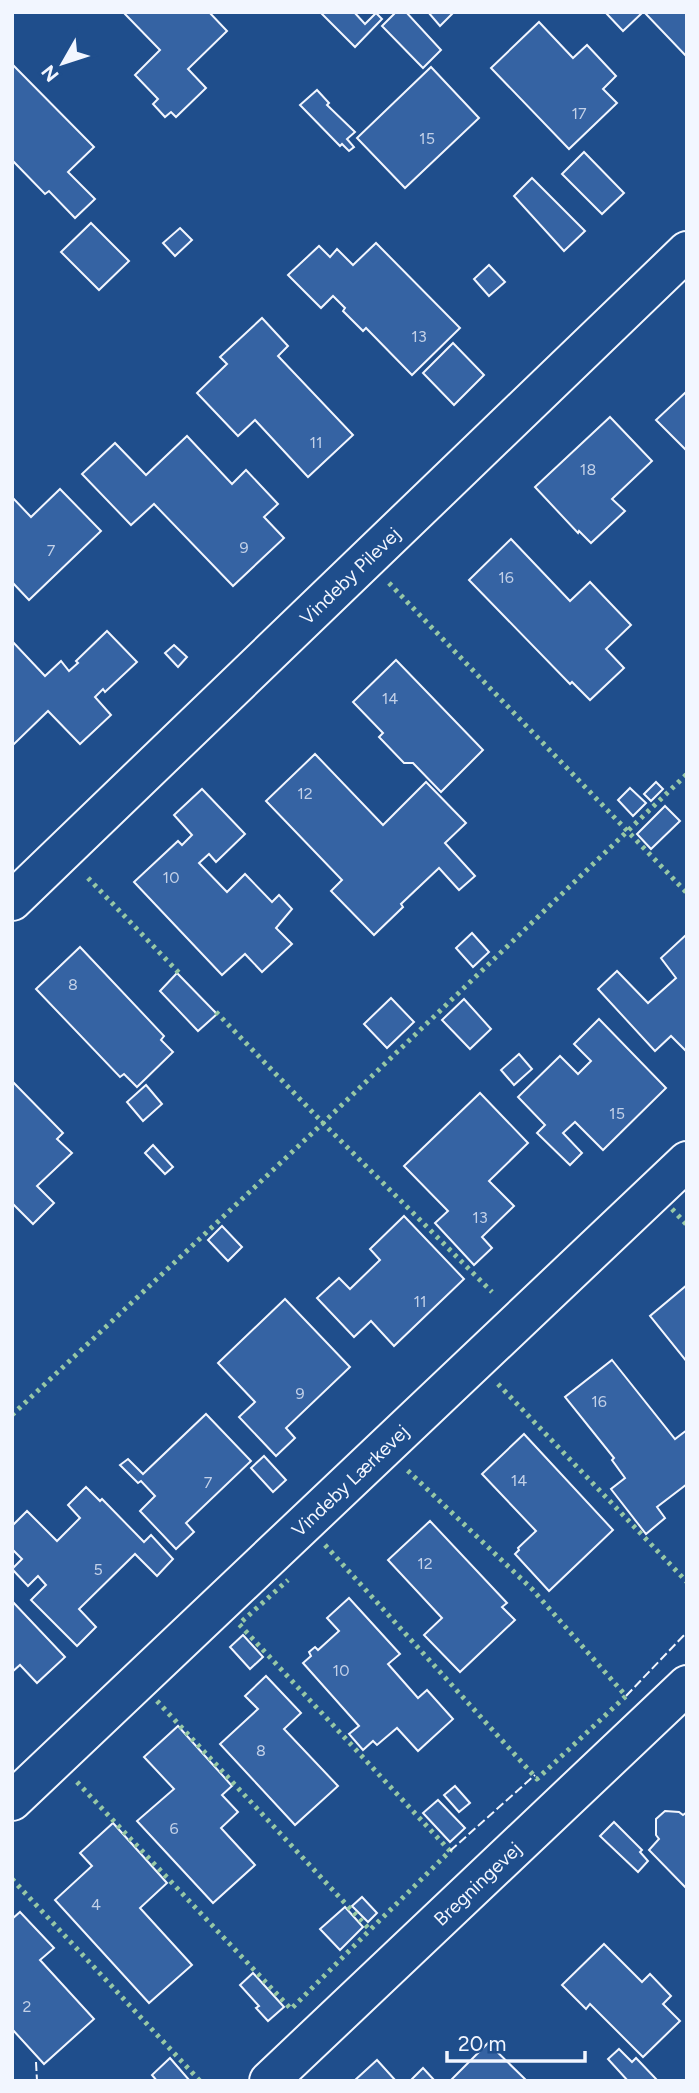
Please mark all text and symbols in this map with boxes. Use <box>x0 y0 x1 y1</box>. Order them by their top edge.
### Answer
north arrow <box>28 28 98 98</box>
text: N <box>37 60 64 86</box>
house number: 17 <box>571 104 587 123</box>
house number: 15 <box>419 129 435 148</box>
house number: 13 <box>411 327 427 346</box>
house number: 11 <box>309 433 323 452</box>
house number: 18 <box>580 460 596 479</box>
street label: Vindeby Pilevej <box>295 523 405 629</box>
house number: 9 <box>239 538 249 557</box>
house number: 7 <box>47 541 56 560</box>
house number: 16 <box>498 568 514 587</box>
house number: 14 <box>382 689 398 708</box>
house number: 12 <box>297 784 313 803</box>
house number: 10 <box>163 868 179 887</box>
house number: 8 <box>68 975 78 994</box>
house number: 15 <box>609 1104 625 1123</box>
house number: 13 <box>472 1208 488 1227</box>
house number: 11 <box>413 1292 427 1311</box>
house number: 9 <box>295 1384 305 1403</box>
house number: 16 <box>591 1392 607 1411</box>
street label: Vindeby Lærkevej <box>287 1420 414 1542</box>
house number: 14 <box>511 1471 527 1490</box>
house number: 7 <box>204 1473 213 1492</box>
house number: 12 <box>417 1554 433 1573</box>
house number: 5 <box>93 1560 103 1579</box>
house number: 10 <box>333 1661 349 1680</box>
house number: 8 <box>256 1741 266 1760</box>
house number: 6 <box>169 1819 179 1838</box>
street label: Bregningevej <box>429 1837 526 1931</box>
house number: 4 <box>91 1895 101 1914</box>
house number: 2 <box>23 1997 31 2016</box>
scale bar <box>447 2020 585 2064</box>
text: 20 m <box>458 2031 506 2056</box>

